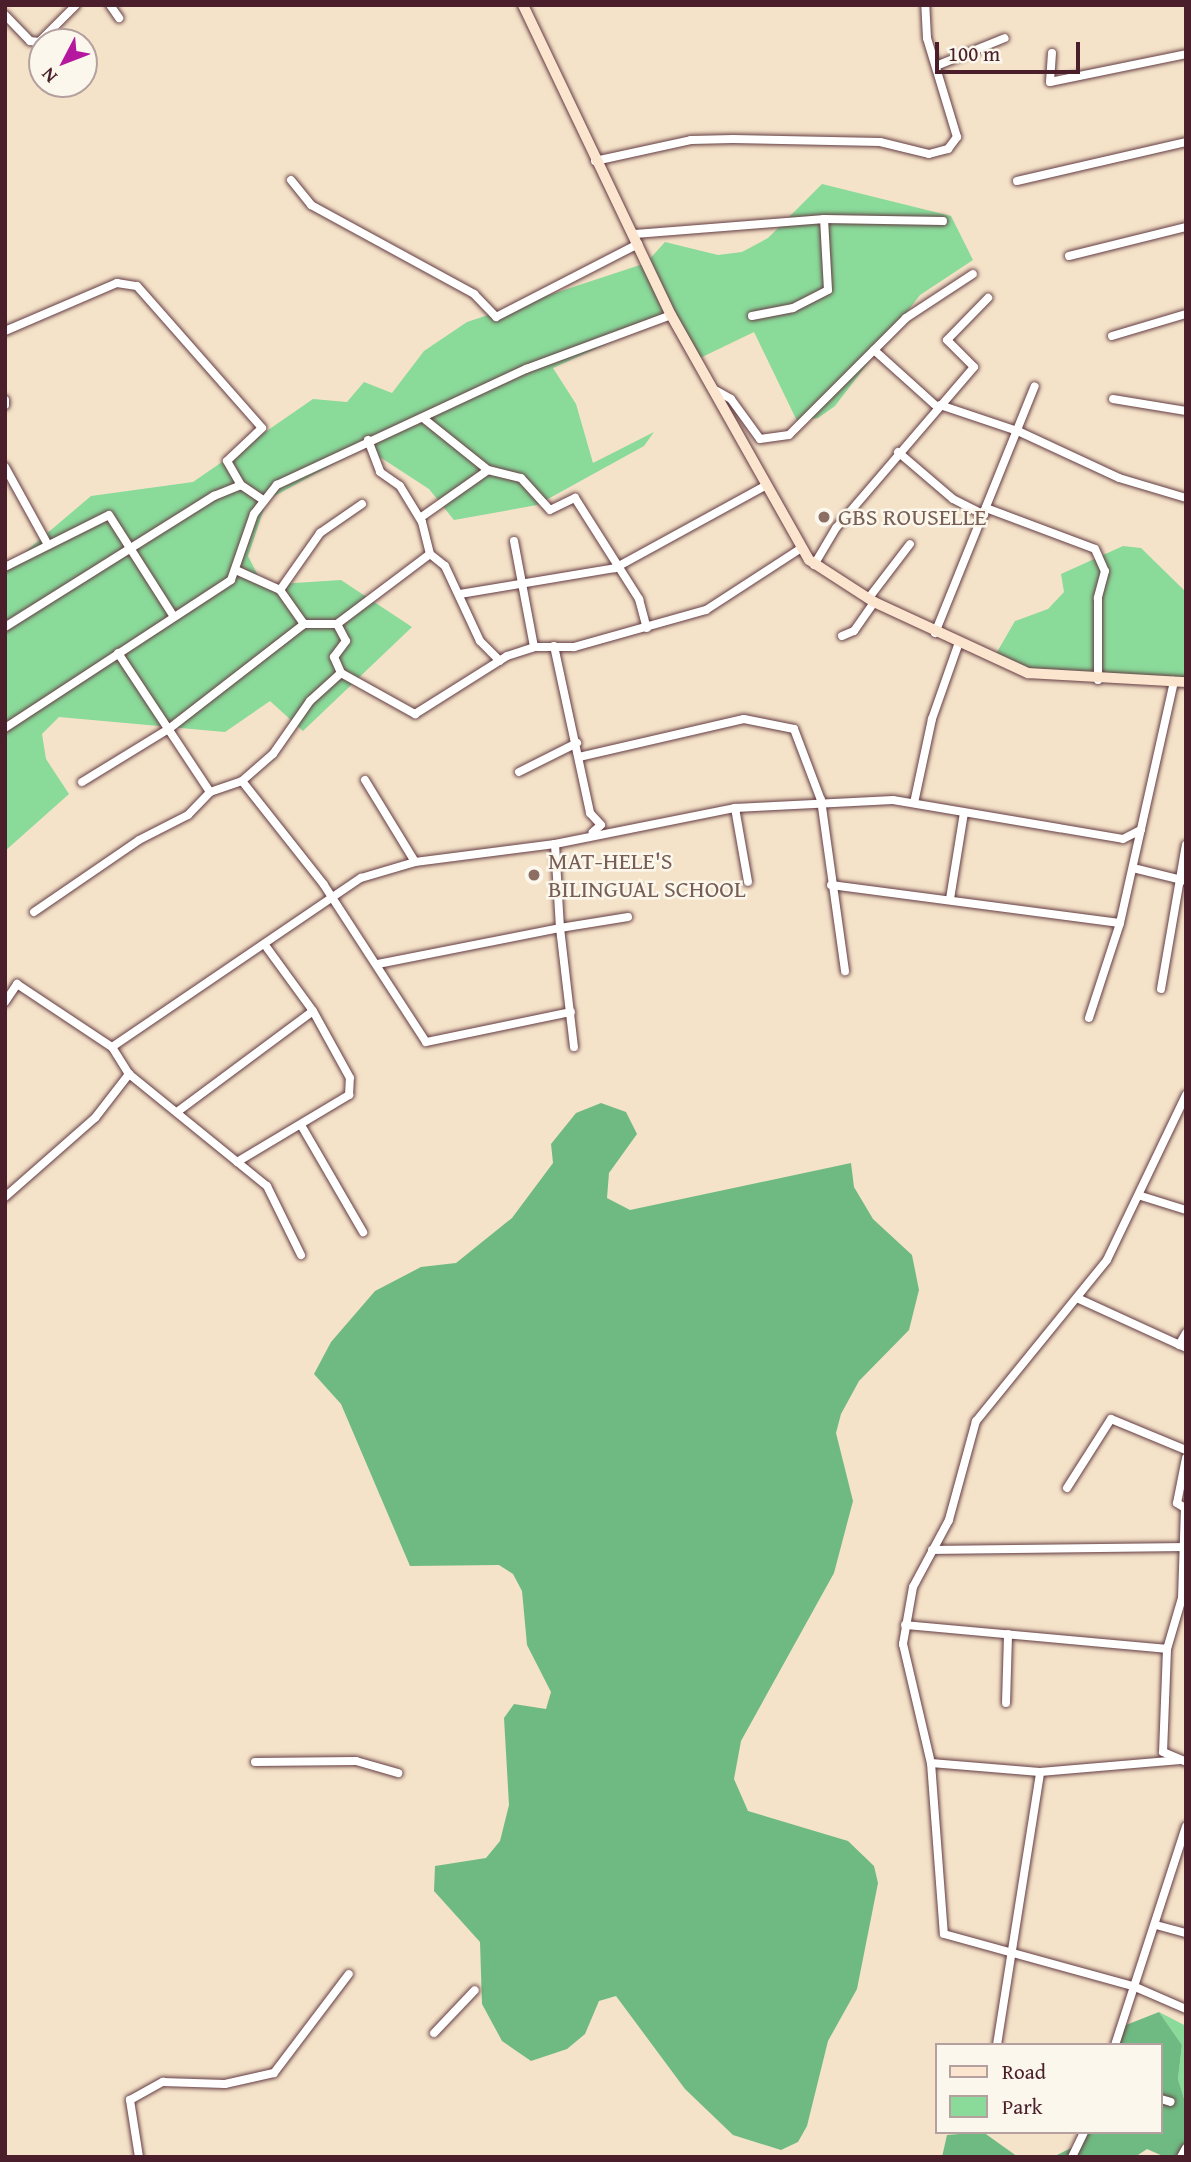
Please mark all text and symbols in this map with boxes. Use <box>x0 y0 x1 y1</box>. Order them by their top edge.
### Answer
north arrow <box>28 28 98 98</box>
scale bar <box>939 28 1084 72</box>
text: 100 m <box>948 38 1000 69</box>
text: N <box>34 62 64 90</box>
place label: GBS ROUSELLE <box>838 503 986 531</box>
marker: GBS ROUSELLE <box>816 509 832 525</box>
place label: MAT-HELE'S BILINGUAL SCHOOL <box>548 847 746 903</box>
marker: MAT-HELE'S BILINGUAL SCHOOL <box>526 867 542 883</box>
legend <box>936 2043 1163 2134</box>
text: Road <box>1002 2056 1046 2087</box>
text: Park <box>1002 2091 1043 2122</box>

